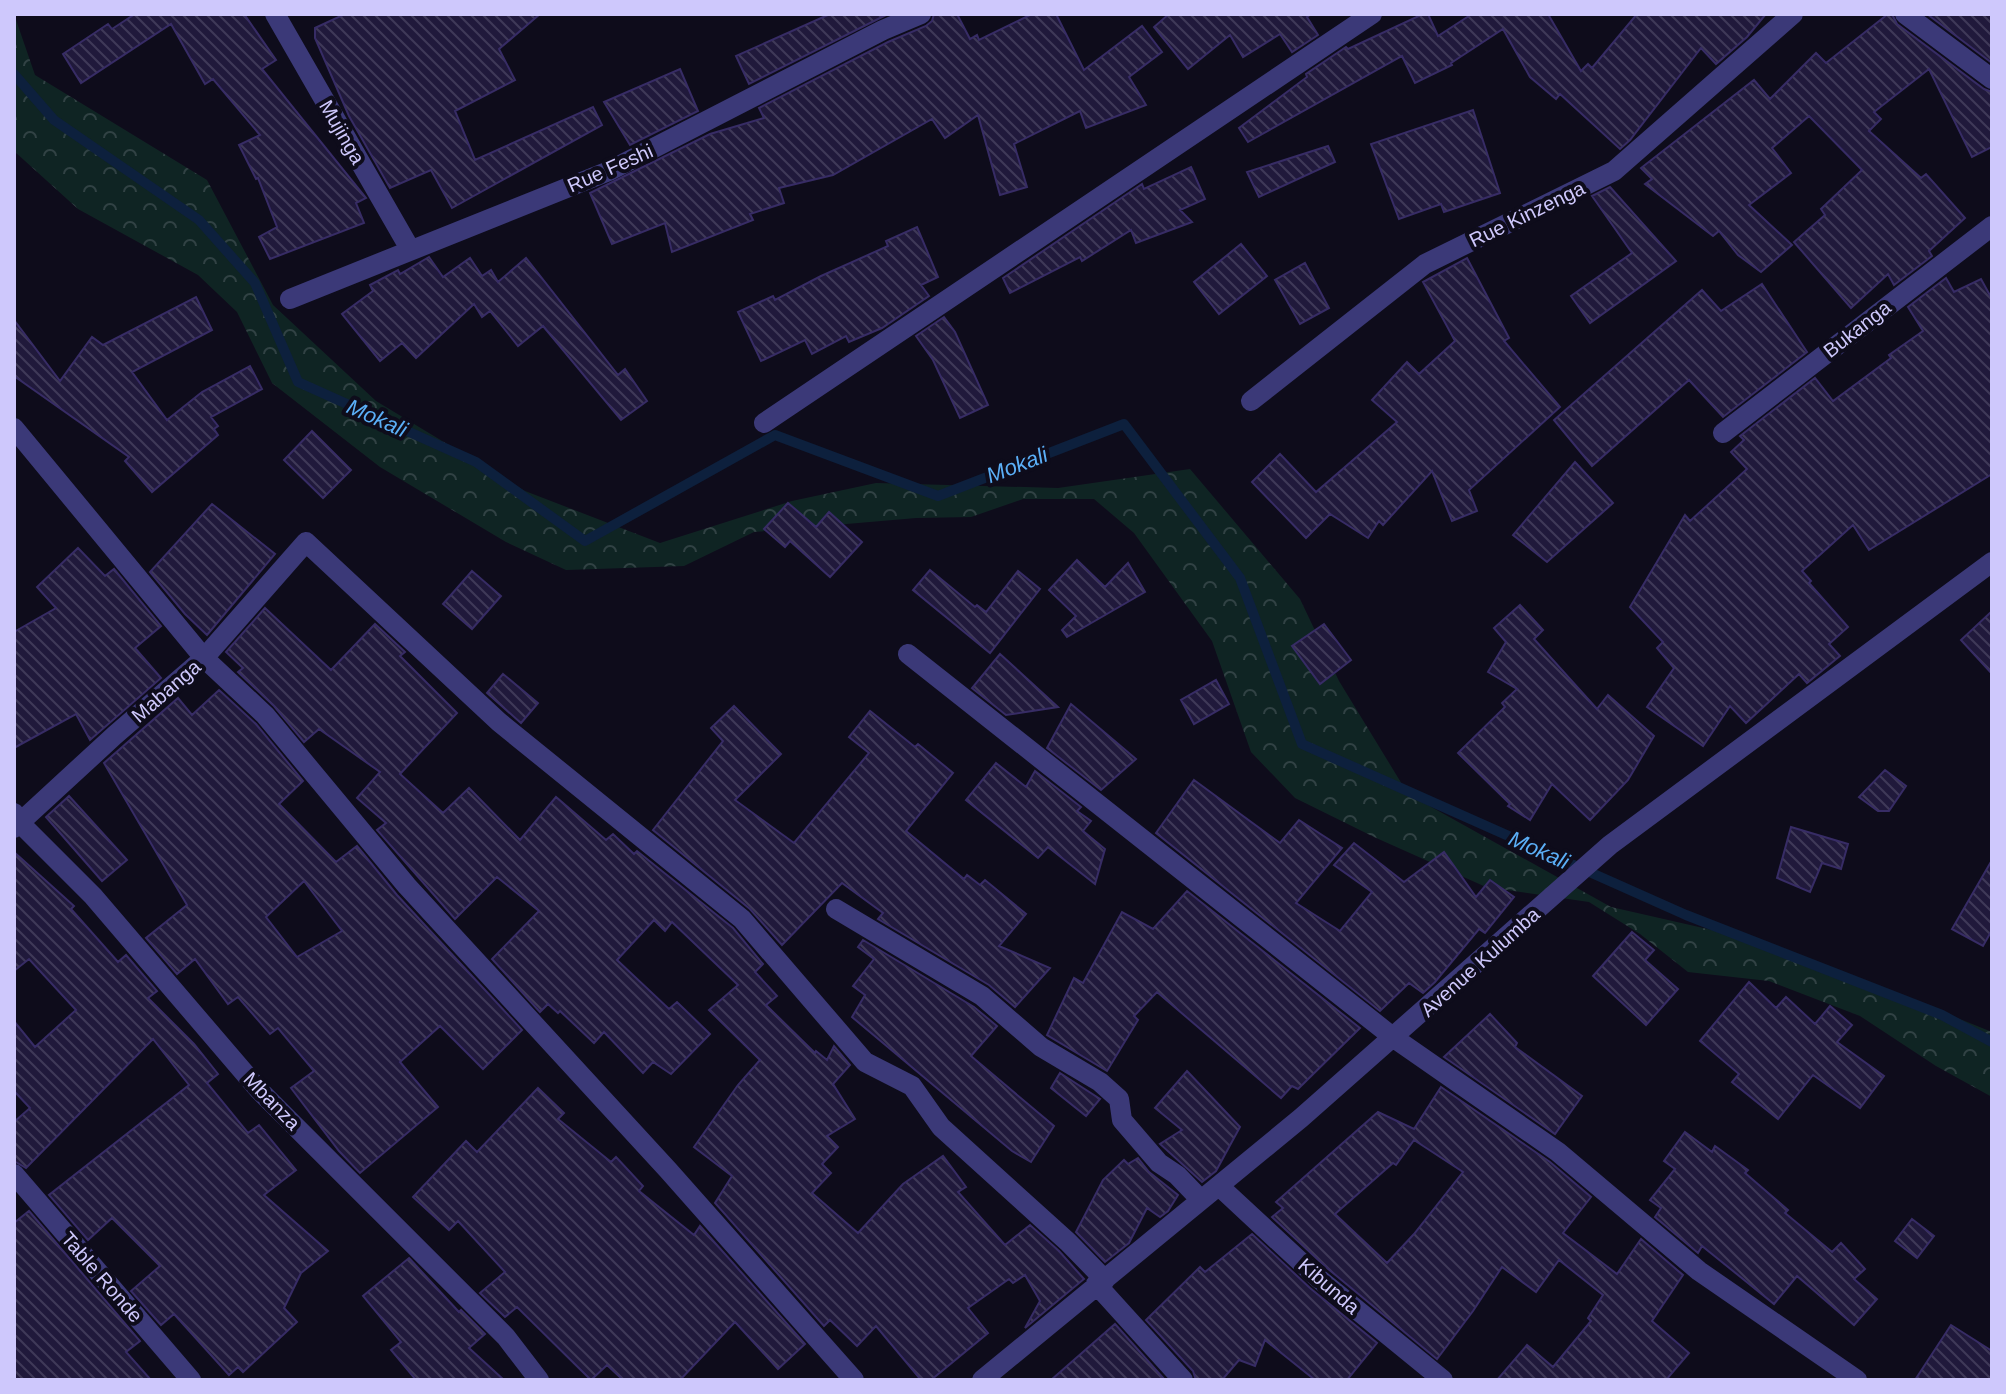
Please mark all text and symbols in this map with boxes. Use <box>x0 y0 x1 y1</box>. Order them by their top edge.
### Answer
street label: Mujinga <box>315 96 369 169</box>
street label: Rue Feshi <box>564 139 656 197</box>
street label: Rue Kinzenga <box>1466 176 1589 251</box>
street label: Bukanga <box>1819 295 1896 362</box>
water label: Mokali <box>343 394 412 443</box>
water label: Mokali <box>983 442 1052 488</box>
street label: Mabanga <box>127 655 205 727</box>
water label: Mokali <box>1505 826 1574 875</box>
street label: Avenue Kulumba <box>1416 902 1544 1021</box>
street label: Mbanza <box>239 1068 305 1135</box>
street label: Table Ronde <box>57 1227 147 1327</box>
street label: Kibunda <box>1294 1254 1365 1319</box>

